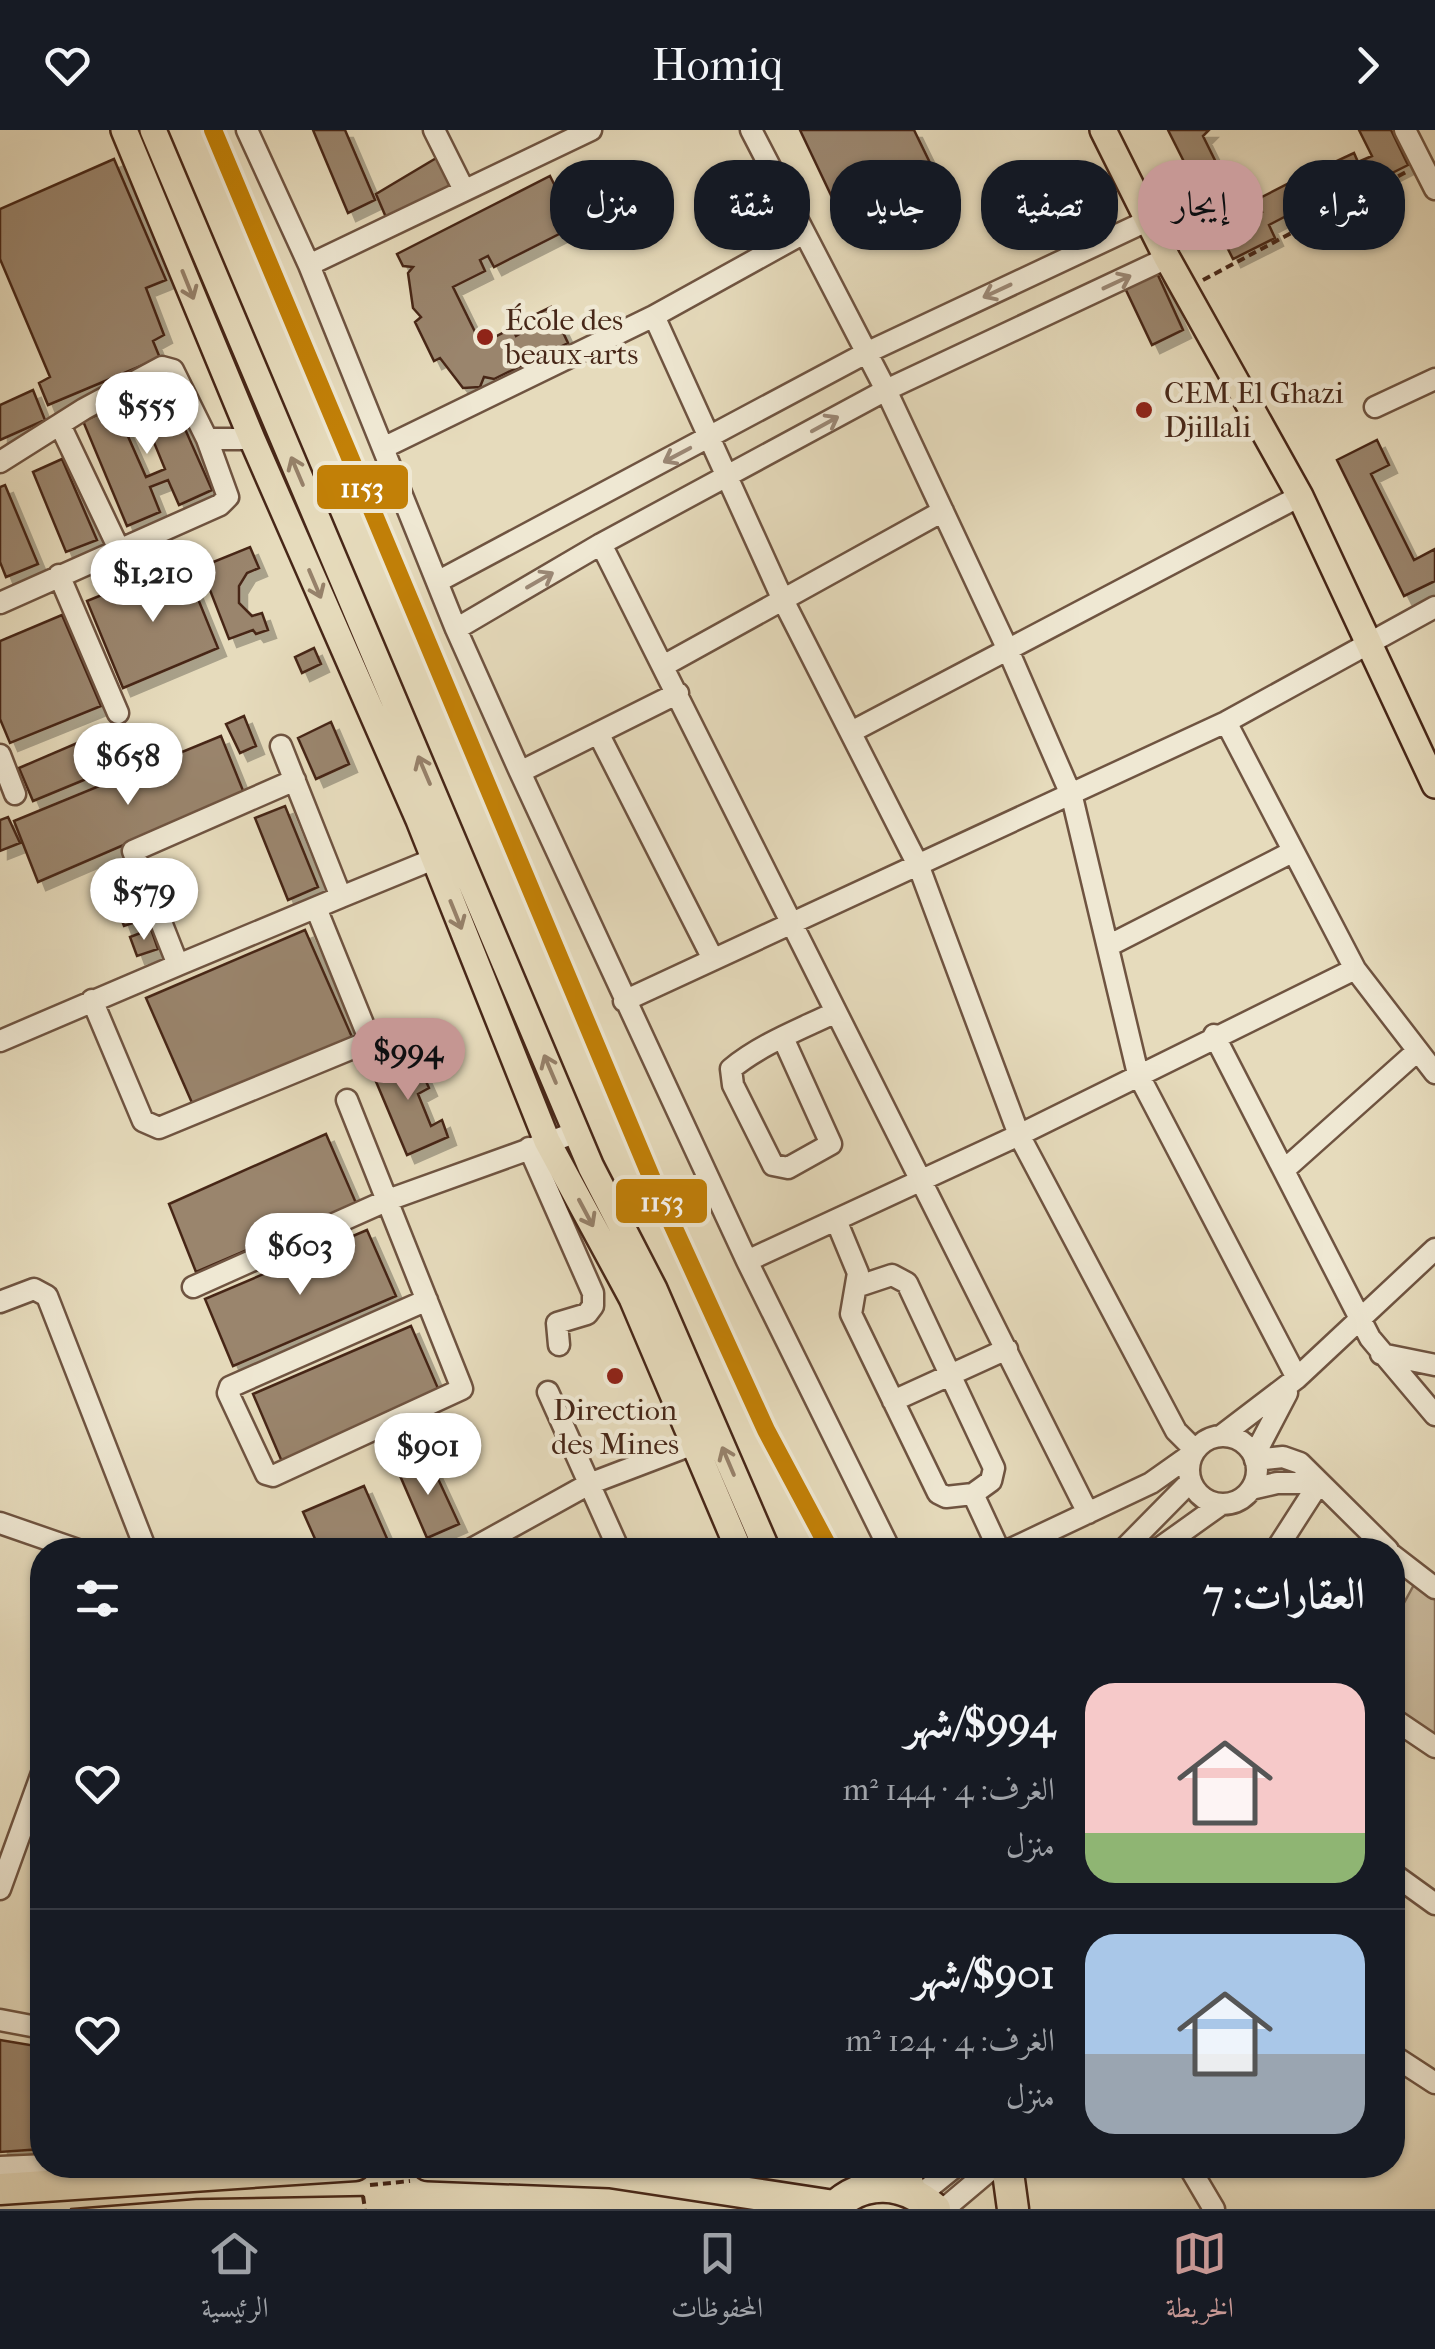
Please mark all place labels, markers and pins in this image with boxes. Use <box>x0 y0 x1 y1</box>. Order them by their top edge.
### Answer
place label: École des beaux-arts <box>504 303 638 372</box>
marker: École des beaux-arts <box>474 326 496 348</box>
pin: $555 <box>88 372 206 457</box>
place label: CEM El Ghazi Djillali <box>1164 376 1344 445</box>
marker: CEM El Ghazi Djillali <box>1133 399 1155 421</box>
pin: $1,210 <box>72 540 234 625</box>
pin: $658 <box>69 723 187 808</box>
pin: $579 <box>85 858 203 943</box>
pin: $994 <box>349 1018 467 1103</box>
pin: $603 <box>241 1213 359 1298</box>
marker: Direction des Mines <box>604 1365 626 1387</box>
place label: Direction des Mines <box>551 1393 679 1462</box>
pin: $901 <box>369 1413 487 1498</box>

